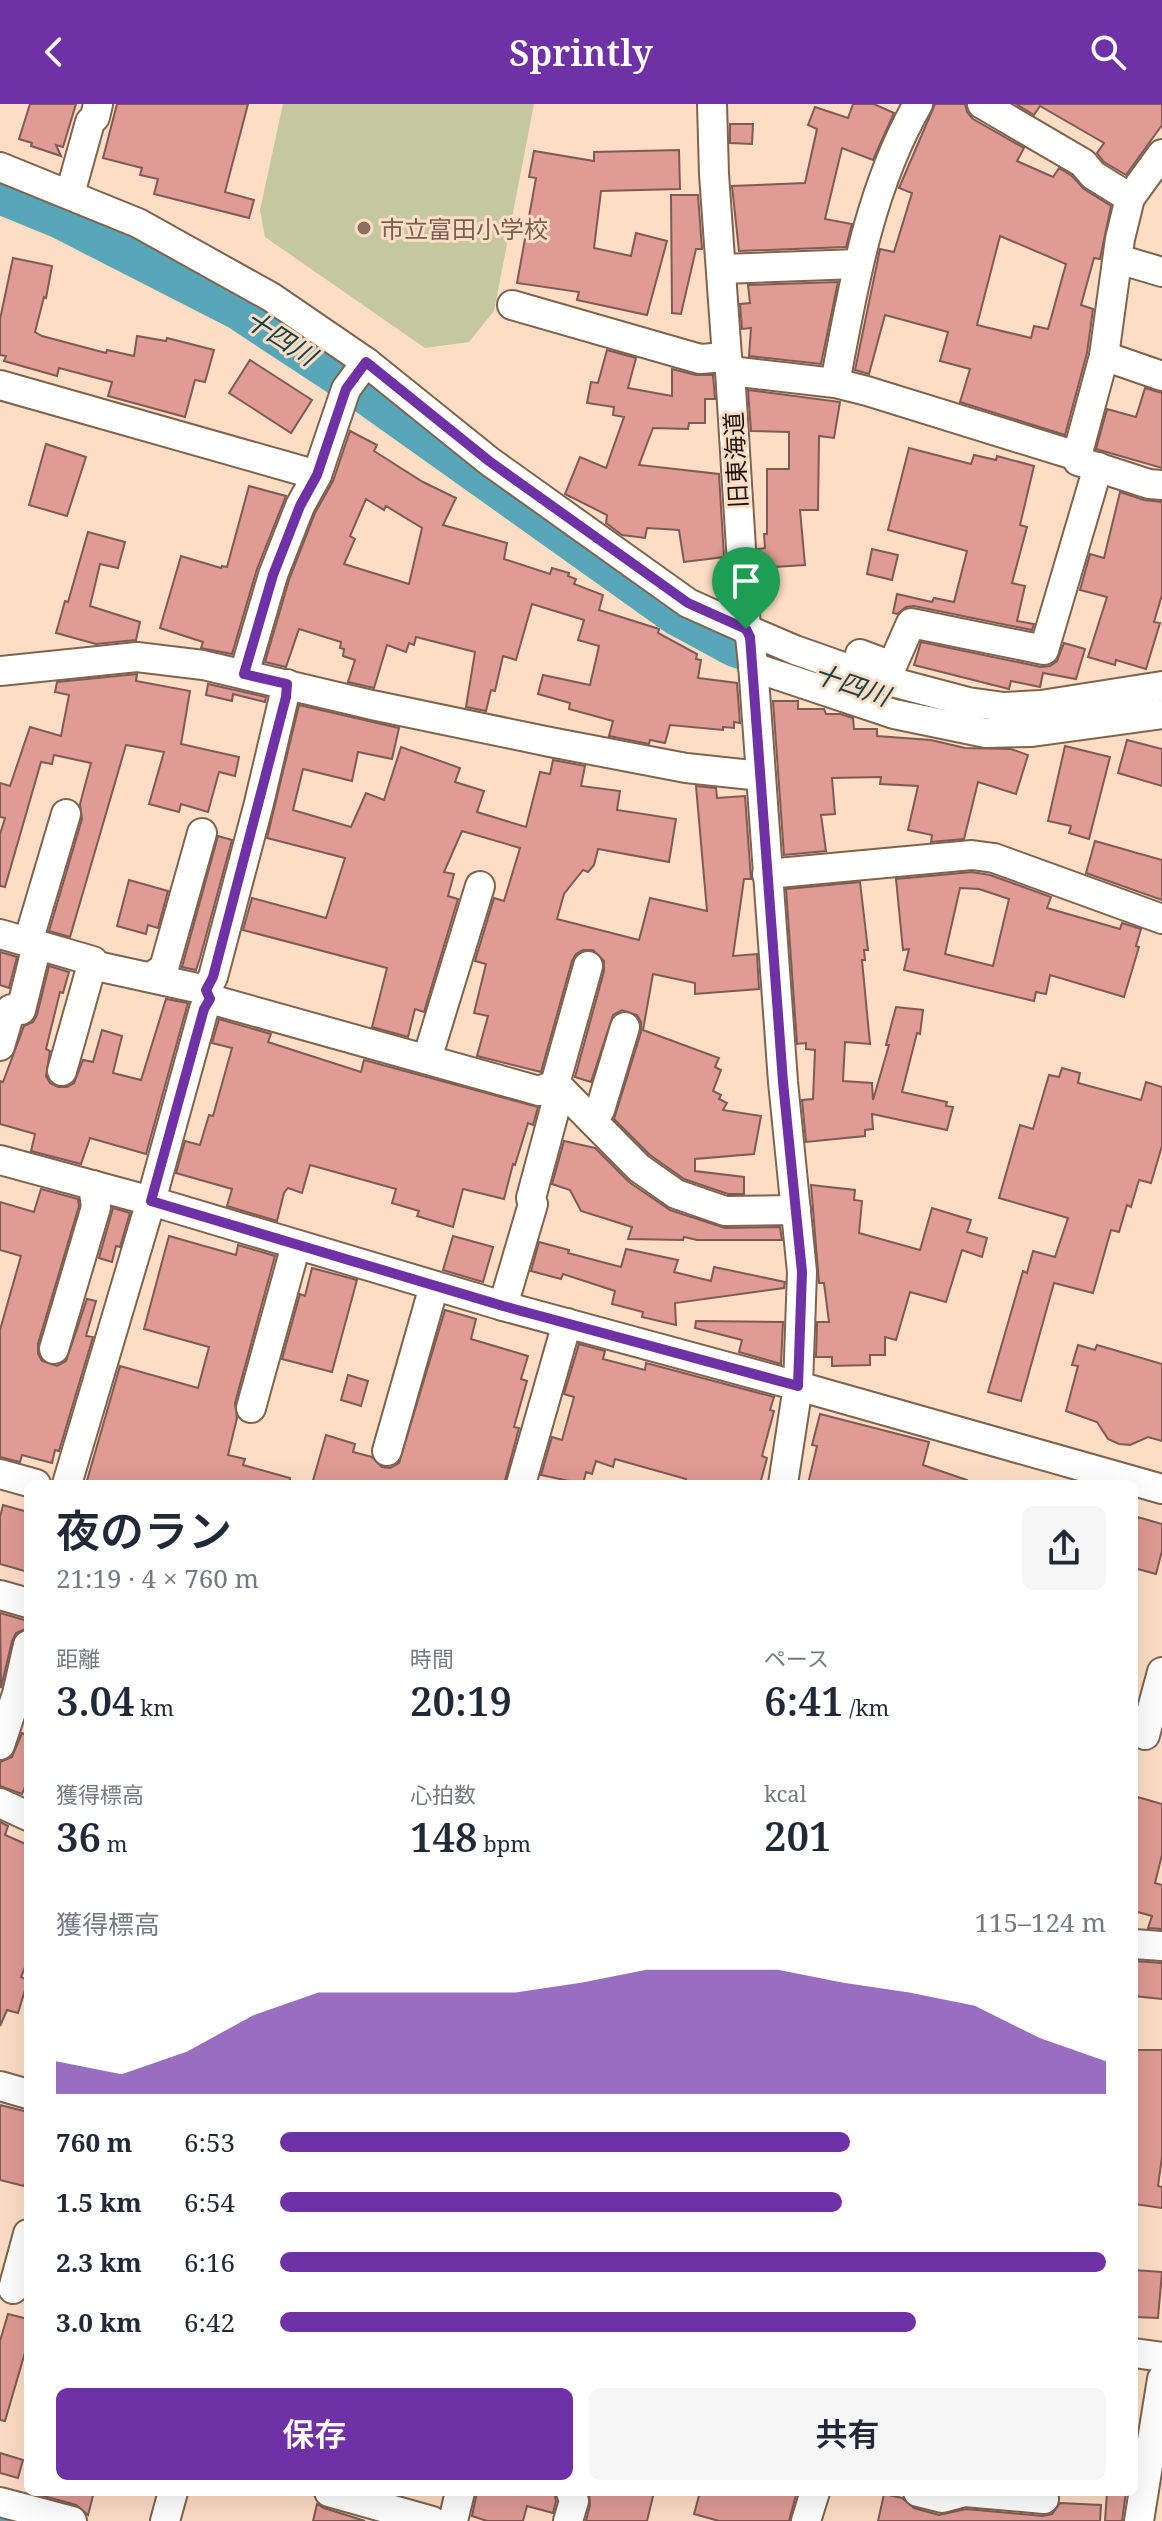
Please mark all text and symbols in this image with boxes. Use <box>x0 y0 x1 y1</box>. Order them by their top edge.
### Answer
text: Sprintly <box>509 28 653 77</box>
icon: back <box>32 30 76 74</box>
icon: search <box>1086 30 1130 74</box>
place label: 市立富田小学校 <box>380 212 548 245</box>
marker: 市立富田小学校 <box>355 219 373 237</box>
water label: 十四川 <box>238 301 326 375</box>
street label: 旧東海道 <box>716 411 754 509</box>
pin <box>712 547 780 629</box>
icon: arrive <box>724 559 768 603</box>
water label: 十四川 <box>809 654 898 715</box>
text: 夜のラン <box>56 1500 232 1560</box>
button: share <box>1022 1506 1106 1590</box>
text: 21:19 · 4 × 760 m <box>56 1560 259 1596</box>
text: 距離 <box>56 1643 100 1673</box>
text: 時間 <box>410 1643 454 1673</box>
text: ペース <box>764 1643 829 1673</box>
text: 3.04 <box>56 1673 135 1728</box>
text: 20:19 <box>410 1673 512 1728</box>
text: 6:41 <box>764 1673 843 1728</box>
text: km <box>135 1692 174 1722</box>
text: /km <box>843 1692 889 1722</box>
text: kcal <box>764 1778 806 1808</box>
text: 獲得標高 <box>56 1779 144 1809</box>
text: 心拍数 <box>410 1779 476 1809</box>
text: 201 <box>764 1808 832 1863</box>
text: 36 <box>56 1809 101 1864</box>
text: 148 <box>410 1809 478 1864</box>
text: m <box>101 1828 128 1858</box>
text: bpm <box>478 1828 531 1858</box>
text: 115–124 m <box>974 1904 1106 1940</box>
text: 獲得標高 <box>56 1906 160 1942</box>
text: 760 m <box>56 2124 132 2160</box>
text: 6:53 <box>184 2124 235 2160</box>
text: 1.5 km <box>56 2184 142 2220</box>
text: 6:54 <box>184 2184 235 2220</box>
text: 2.3 km <box>56 2244 142 2280</box>
text: 6:16 <box>184 2244 235 2280</box>
text: 3.0 km <box>56 2304 142 2340</box>
text: 6:42 <box>184 2304 235 2340</box>
button: 保存 <box>56 2388 573 2480</box>
button: 共有 <box>589 2388 1106 2480</box>

